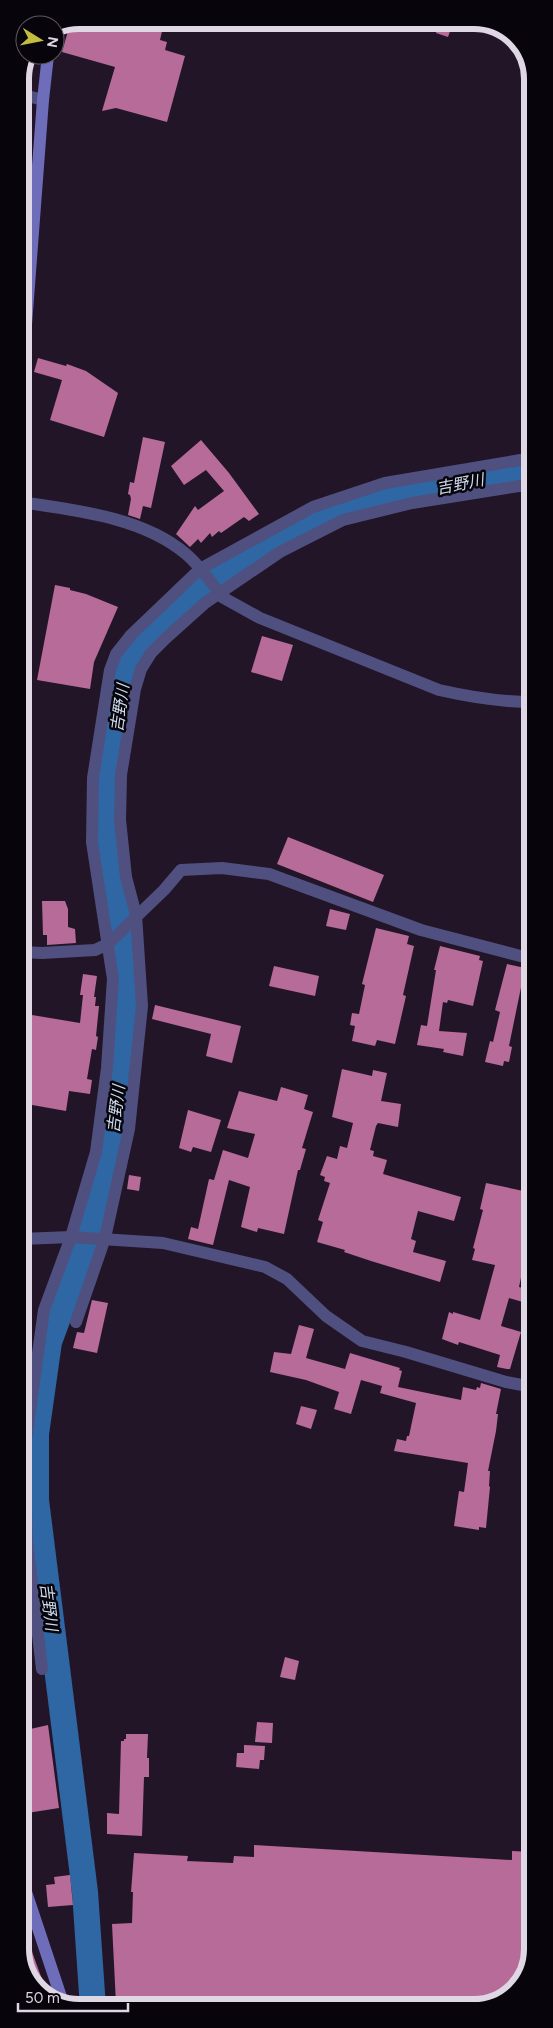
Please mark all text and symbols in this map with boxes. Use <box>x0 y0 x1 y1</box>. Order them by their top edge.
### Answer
north arrow <box>15 15 65 65</box>
text: N <box>43 35 62 49</box>
water label: 吉野川 <box>435 470 487 498</box>
water label: 吉野川 <box>107 681 133 733</box>
water label: 吉野川 <box>104 1082 129 1134</box>
water label: 吉野川 <box>37 1582 62 1634</box>
scale bar <box>18 1980 128 2012</box>
text: 50 m <box>25 1989 60 2007</box>

